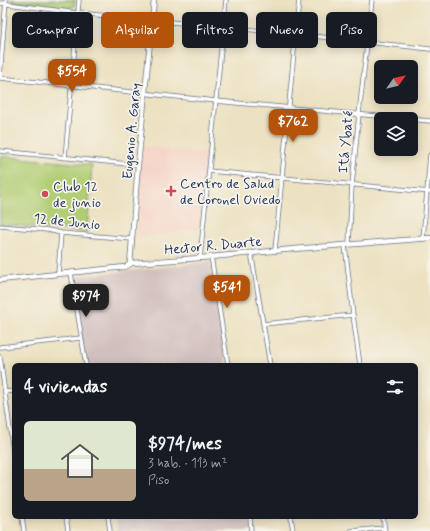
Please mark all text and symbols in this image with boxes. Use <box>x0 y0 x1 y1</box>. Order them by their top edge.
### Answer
chip: Comprar <box>12 12 93 48</box>
chip: Alquilar <box>101 12 174 48</box>
chip: Filtros <box>182 12 248 48</box>
chip: Nuevo <box>256 12 318 48</box>
chip: Piso <box>326 12 377 48</box>
pin: $554 <box>48 59 96 93</box>
north arrow <box>374 60 418 104</box>
map controls <box>374 60 418 156</box>
text: $554 <box>57 63 87 80</box>
street label: Eugenio A. Garay <box>119 82 145 180</box>
pin: $762 <box>269 109 317 143</box>
street label: Itá Ybaté <box>334 110 358 174</box>
button: layers <box>374 112 418 156</box>
text: $762 <box>278 113 308 130</box>
place label: Centro de Salud de Coronel Oviedo <box>180 175 281 209</box>
place label: Club 12 de junio <box>53 178 101 212</box>
marker: Centro de Salud de Coronel Oviedo <box>165 185 177 197</box>
marker: Club 12 de junio <box>40 189 50 199</box>
street label: 12 de Junio <box>33 210 101 234</box>
street label: Hector R. Duarte <box>164 233 263 259</box>
pin: $541 <box>203 275 251 309</box>
text: $541 <box>213 279 241 296</box>
pin: $974 <box>62 284 110 318</box>
text: $974 <box>72 288 100 305</box>
text: 4 viviendas <box>24 376 107 398</box>
icon: filters <box>384 376 406 398</box>
text: $974/mes <box>148 433 222 455</box>
icon: home <box>56 437 104 485</box>
text: 3 hab. · 113 m² <box>148 455 227 472</box>
text: Piso <box>148 472 169 489</box>

